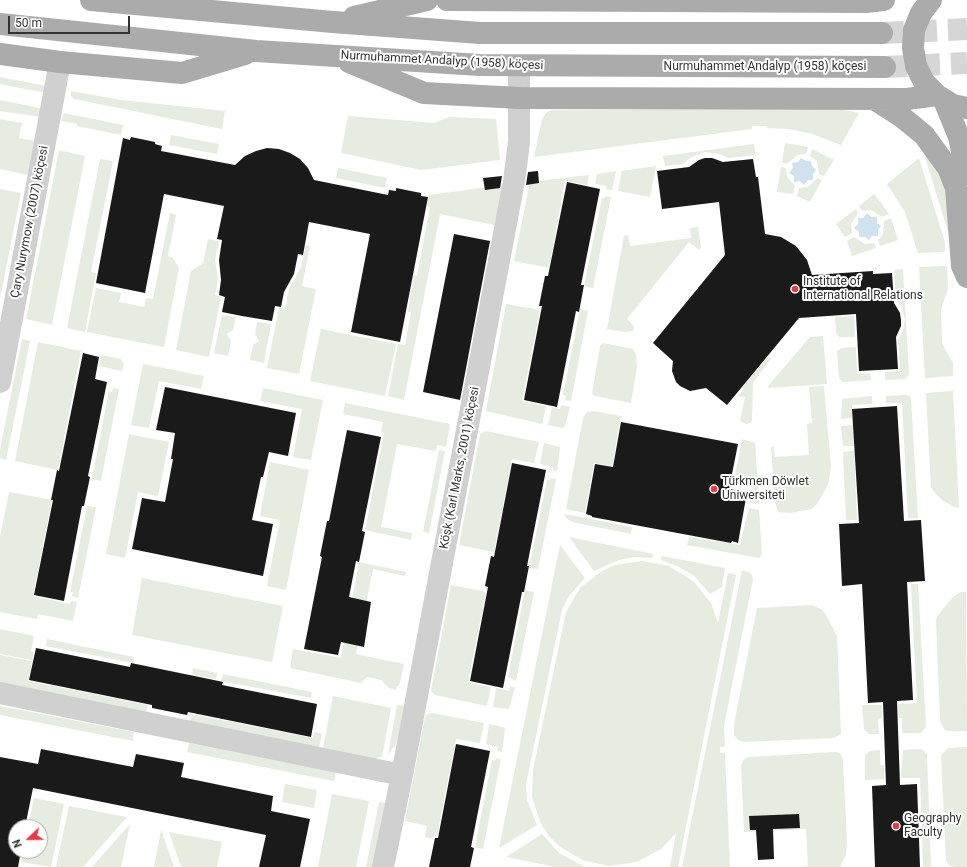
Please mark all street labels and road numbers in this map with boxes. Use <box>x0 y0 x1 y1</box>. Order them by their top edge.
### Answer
street label: Nurmuhammet Andalyp (1958) köçesi <box>340 49 544 73</box>
street label: Nurmuhammet Andalyp (1958) köçesi <box>664 60 866 74</box>
street label: Çary Nurymow (2007) köçesi <box>8 145 52 299</box>
street label: Köşk (Karl Marks, 2001) köçesi <box>437 386 483 550</box>

